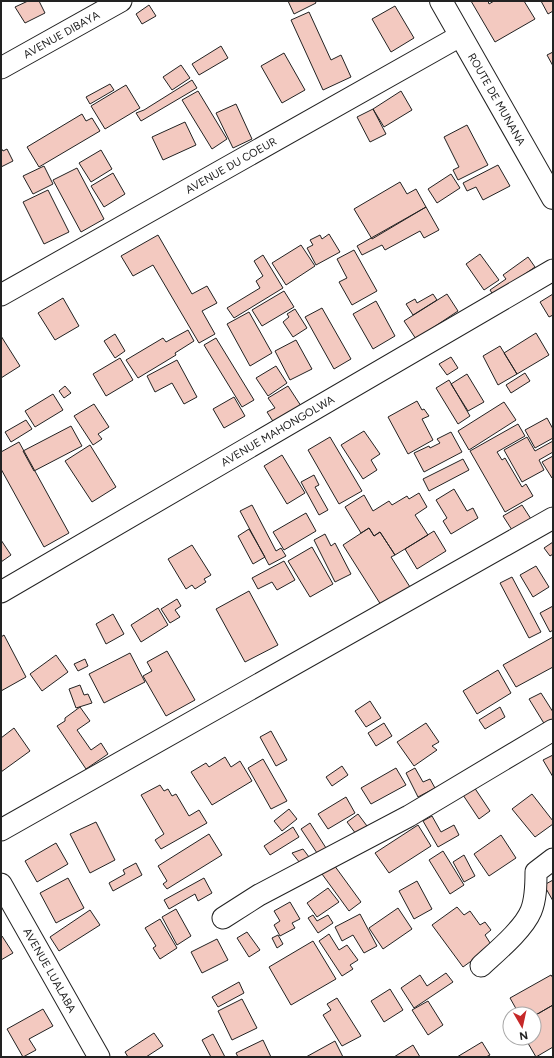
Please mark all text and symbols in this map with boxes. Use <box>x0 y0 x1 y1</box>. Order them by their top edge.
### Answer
street label: AVENUE DIBAYA <box>21 8 102 61</box>
street label: ROUTE DE MUNANA <box>465 51 528 148</box>
street label: AVENUE DU COEUR <box>183 135 279 197</box>
street label: AVENUE MAHONGOLWA <box>219 393 337 469</box>
street label: AVENUE LUALABA <box>20 926 79 1015</box>
north arrow <box>502 1006 542 1046</box>
text: N <box>518 1028 529 1042</box>

